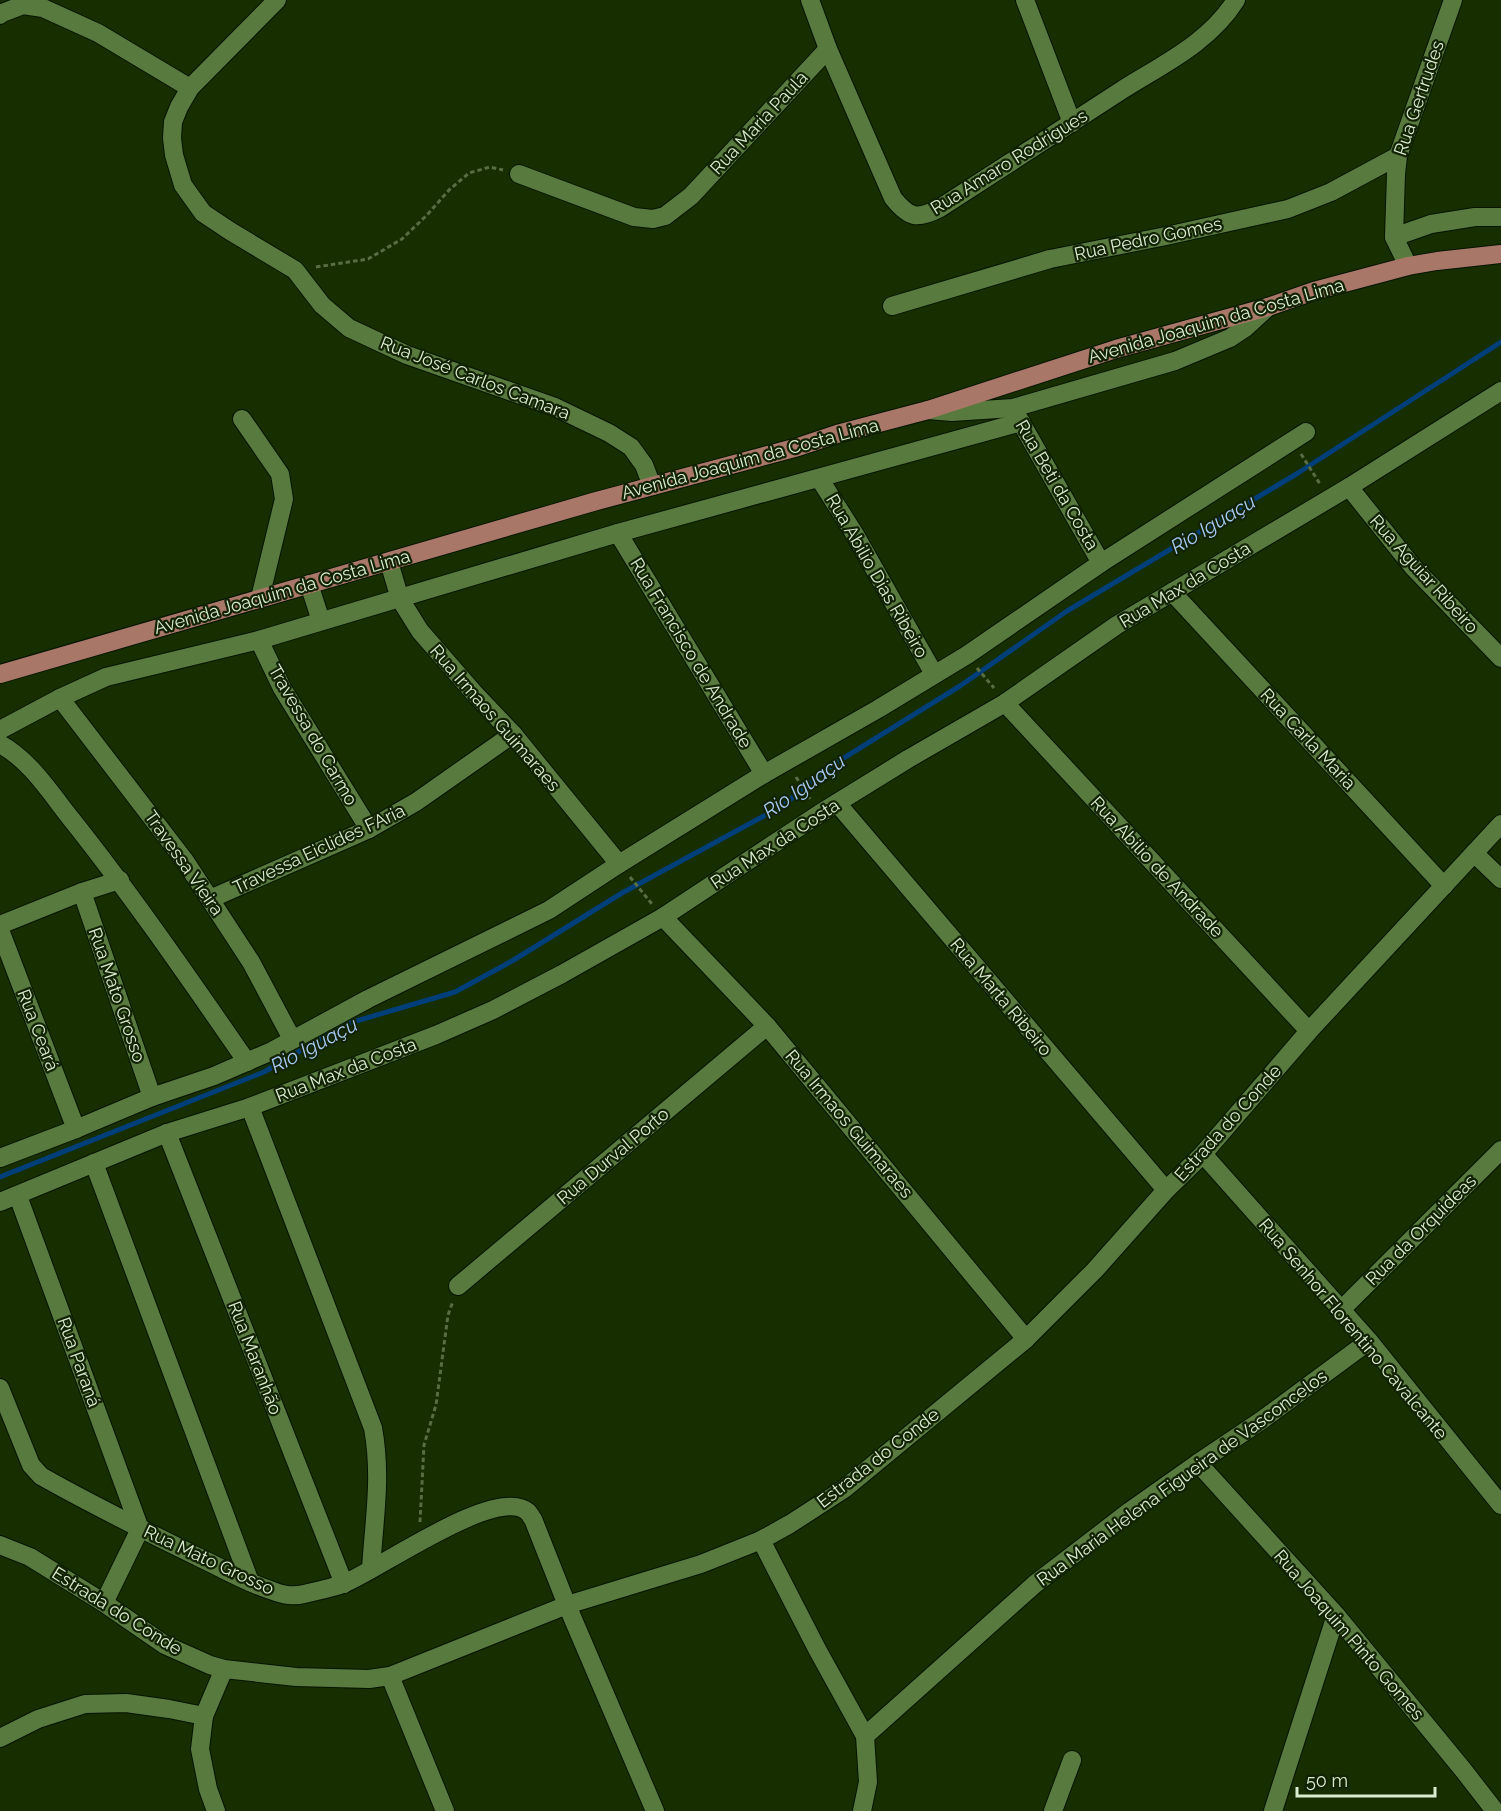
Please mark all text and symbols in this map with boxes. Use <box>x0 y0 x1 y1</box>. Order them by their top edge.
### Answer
street label: Rua Gertrudes <box>1389 37 1448 158</box>
street label: Rua Maria Paula <box>706 67 812 179</box>
street label: Rua Amaro Rodrigues <box>927 105 1091 218</box>
street label: Rua Pedro Gomes <box>1072 213 1224 264</box>
street label: Avenida Joaquim da Costa Lima <box>1085 274 1346 367</box>
street label: Rua José Carlos Camara <box>377 332 573 423</box>
street label: Avenida Joaquim da Costa Lima <box>619 414 881 503</box>
street label: Rua Beti da Costa <box>1012 416 1103 554</box>
water label: Rio Iguaçu <box>1166 489 1260 559</box>
street label: Rua Abilio Dias Ribeiro <box>822 490 933 661</box>
street label: Rua Aguiar Ribeiro <box>1366 510 1483 637</box>
street label: Rua Max da Costa <box>1115 537 1254 632</box>
street label: Avenida Joaquim da Costa Lima <box>151 545 412 638</box>
street label: Rua Francisco de Andrade <box>626 554 757 752</box>
street label: Rua Irmaos Guimaraes <box>426 640 565 795</box>
street label: Travessa do Carmo <box>265 661 362 809</box>
street label: Rua Carla Maria <box>1256 684 1360 793</box>
water label: Rio Iguaçu <box>758 749 850 823</box>
street label: Rua Abilio de Andrade <box>1087 792 1228 942</box>
street label: Rua Max da Costa <box>707 794 843 893</box>
street label: Travessa Eiclides FAria <box>230 799 408 898</box>
street label: Travessa Vieira <box>141 806 228 919</box>
street label: Rua Mato Grosso <box>85 925 150 1065</box>
street label: Rua Marta Ribeiro <box>946 934 1057 1060</box>
street label: Rua Ceará <box>13 986 64 1074</box>
water label: Rio Iguaçu <box>266 1012 362 1078</box>
street label: Rua Max da Costa <box>272 1033 419 1106</box>
street label: Rua Irmaos Guimaraes <box>781 1045 918 1202</box>
street label: Estrada do Conde <box>1170 1060 1286 1185</box>
street label: Rua Durval Porto <box>553 1103 673 1208</box>
street label: Rua da Orquideas <box>1361 1170 1481 1289</box>
street label: Rua Senhor Florentino Cavalcante <box>1255 1214 1452 1444</box>
street label: Rua Maranhão <box>224 1298 287 1418</box>
street label: Rua Paraná <box>54 1314 105 1410</box>
street label: Rua Maria Helena Figueira de Vasconcelos <box>1032 1365 1331 1590</box>
street label: Estrada do Conde <box>812 1403 943 1512</box>
street label: Rua Mato Grosso <box>141 1520 278 1599</box>
street label: Rua Joaquim Pinto Gomes <box>1270 1545 1429 1724</box>
street label: Estrada do Conde <box>48 1562 186 1659</box>
scale bar <box>1297 1760 1435 1798</box>
text: 50 m <box>1306 1770 1348 1791</box>

